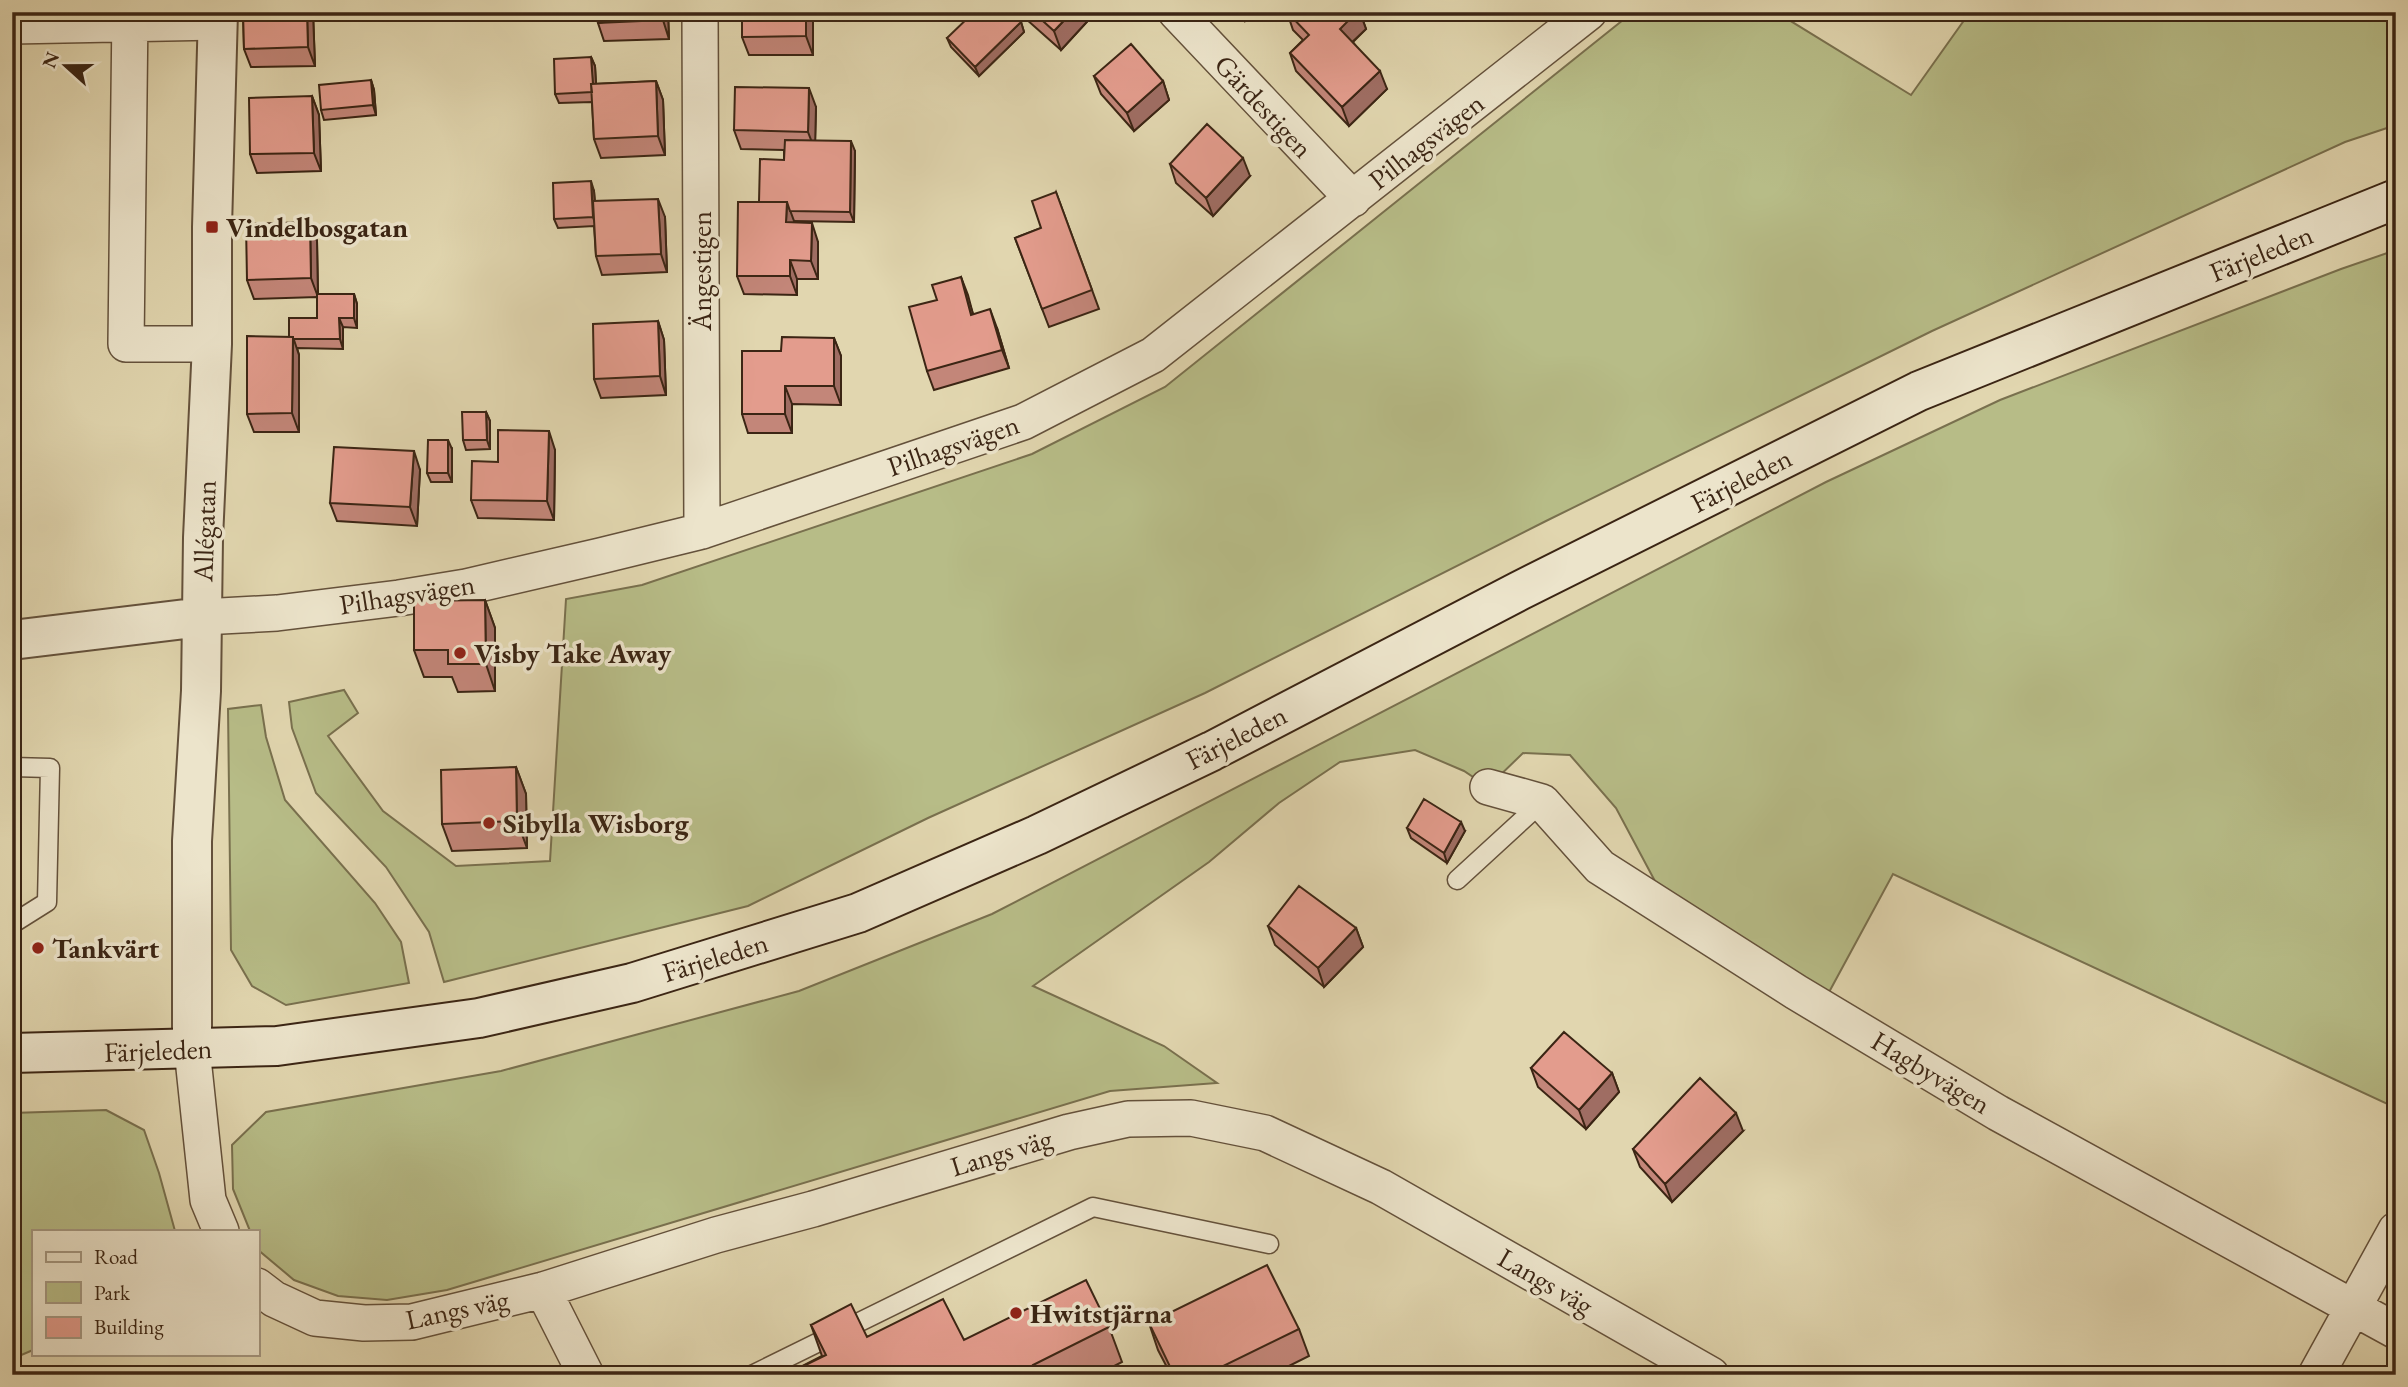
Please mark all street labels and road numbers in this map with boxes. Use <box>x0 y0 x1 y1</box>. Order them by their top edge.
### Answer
street label: Gärdestigen <box>1207 47 1321 165</box>
street label: Pilhagsvägen <box>1361 85 1491 197</box>
street label: Ängestigen <box>683 211 719 332</box>
street label: Färjeleden <box>2204 216 2318 290</box>
street label: Pilhagsvägen <box>882 406 1024 484</box>
street label: Färjeleden <box>1684 439 1798 521</box>
street label: Allégatan <box>184 479 224 584</box>
street label: Pilhagsvägen <box>337 565 478 622</box>
street label: Färjeleden <box>1179 696 1293 778</box>
street label: Färjeleden <box>658 924 772 990</box>
street label: Hagbyvägen <box>1865 1022 1997 1122</box>
street label: Färjeleden <box>103 1030 213 1070</box>
street label: Langs väg <box>946 1119 1057 1184</box>
street label: Langs väg <box>1492 1239 1601 1323</box>
street label: Langs väg <box>402 1280 513 1337</box>

